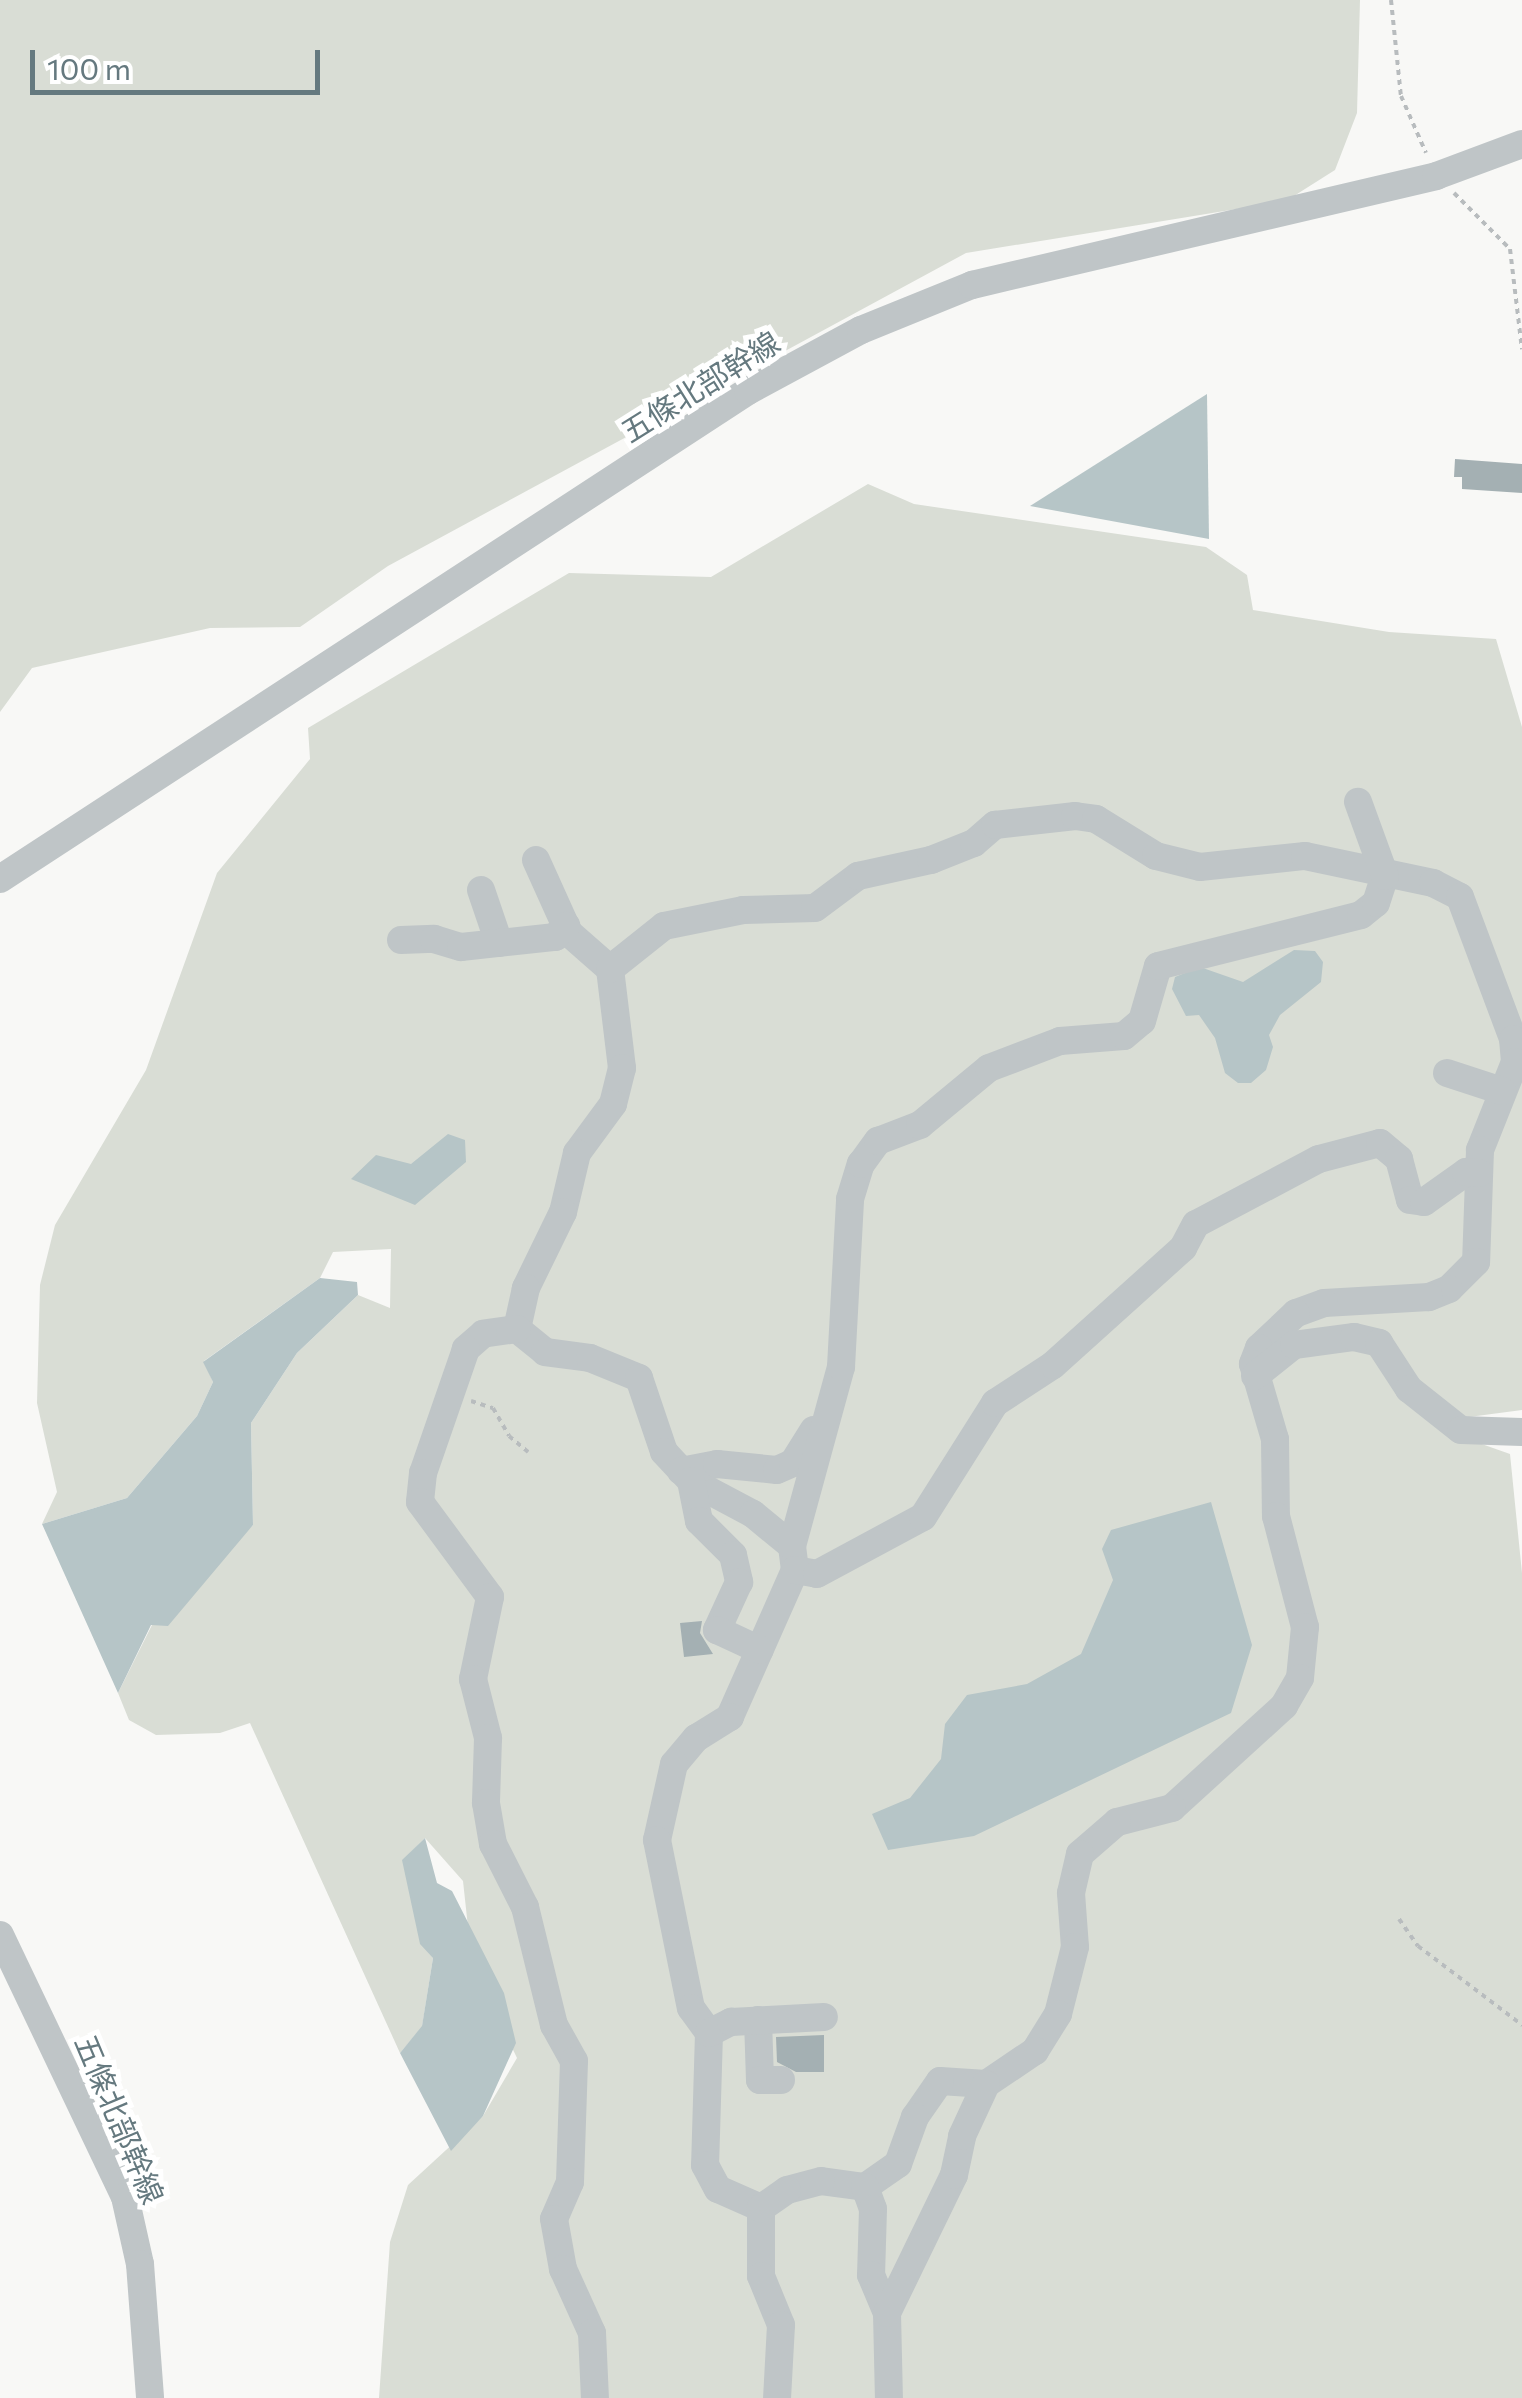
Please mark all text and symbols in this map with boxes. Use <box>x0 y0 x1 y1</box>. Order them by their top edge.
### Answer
scale bar <box>35 30 325 92</box>
text: 100 m <box>47 49 131 86</box>
street label: 五條北部幹線 <box>614 323 786 449</box>
street label: 五條北部幹線 <box>68 2029 172 2209</box>

